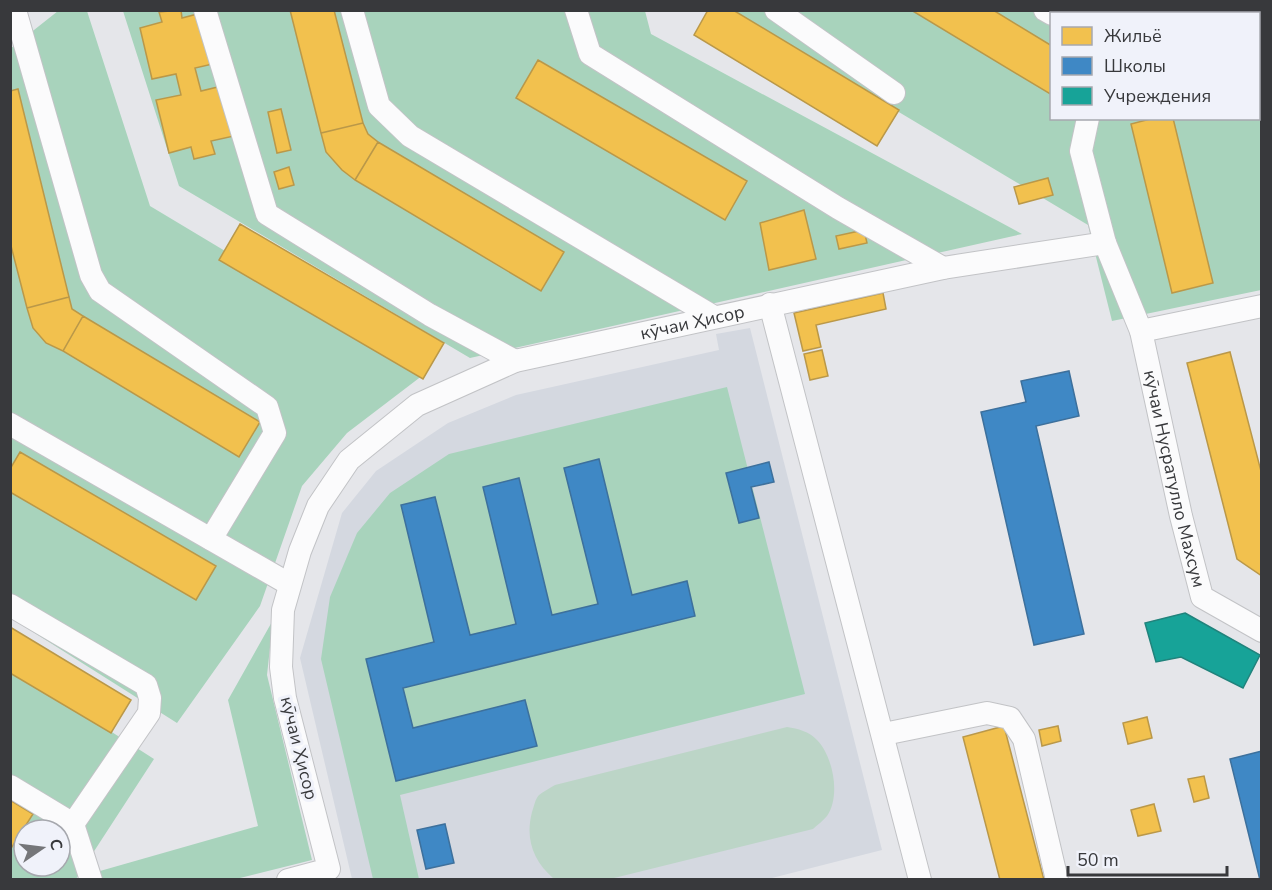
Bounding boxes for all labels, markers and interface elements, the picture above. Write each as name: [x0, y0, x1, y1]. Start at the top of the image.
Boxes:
legend: [1050, 12, 1260, 120]
text: Жильё: [1104, 24, 1162, 48]
text: Школы: [1104, 54, 1166, 78]
text: Учреждения: [1103, 84, 1211, 108]
street label: кӯчаи Ҳисор: [638, 300, 747, 345]
street label: кӯчаи Hусратулло Махсум: [1138, 368, 1211, 590]
street label: кӯчаи Ҳисор: [275, 694, 323, 802]
north arrow: [12, 818, 72, 878]
text: С: [44, 837, 68, 853]
scale bar: [1068, 839, 1227, 877]
text: 50 m: [1077, 848, 1119, 872]

